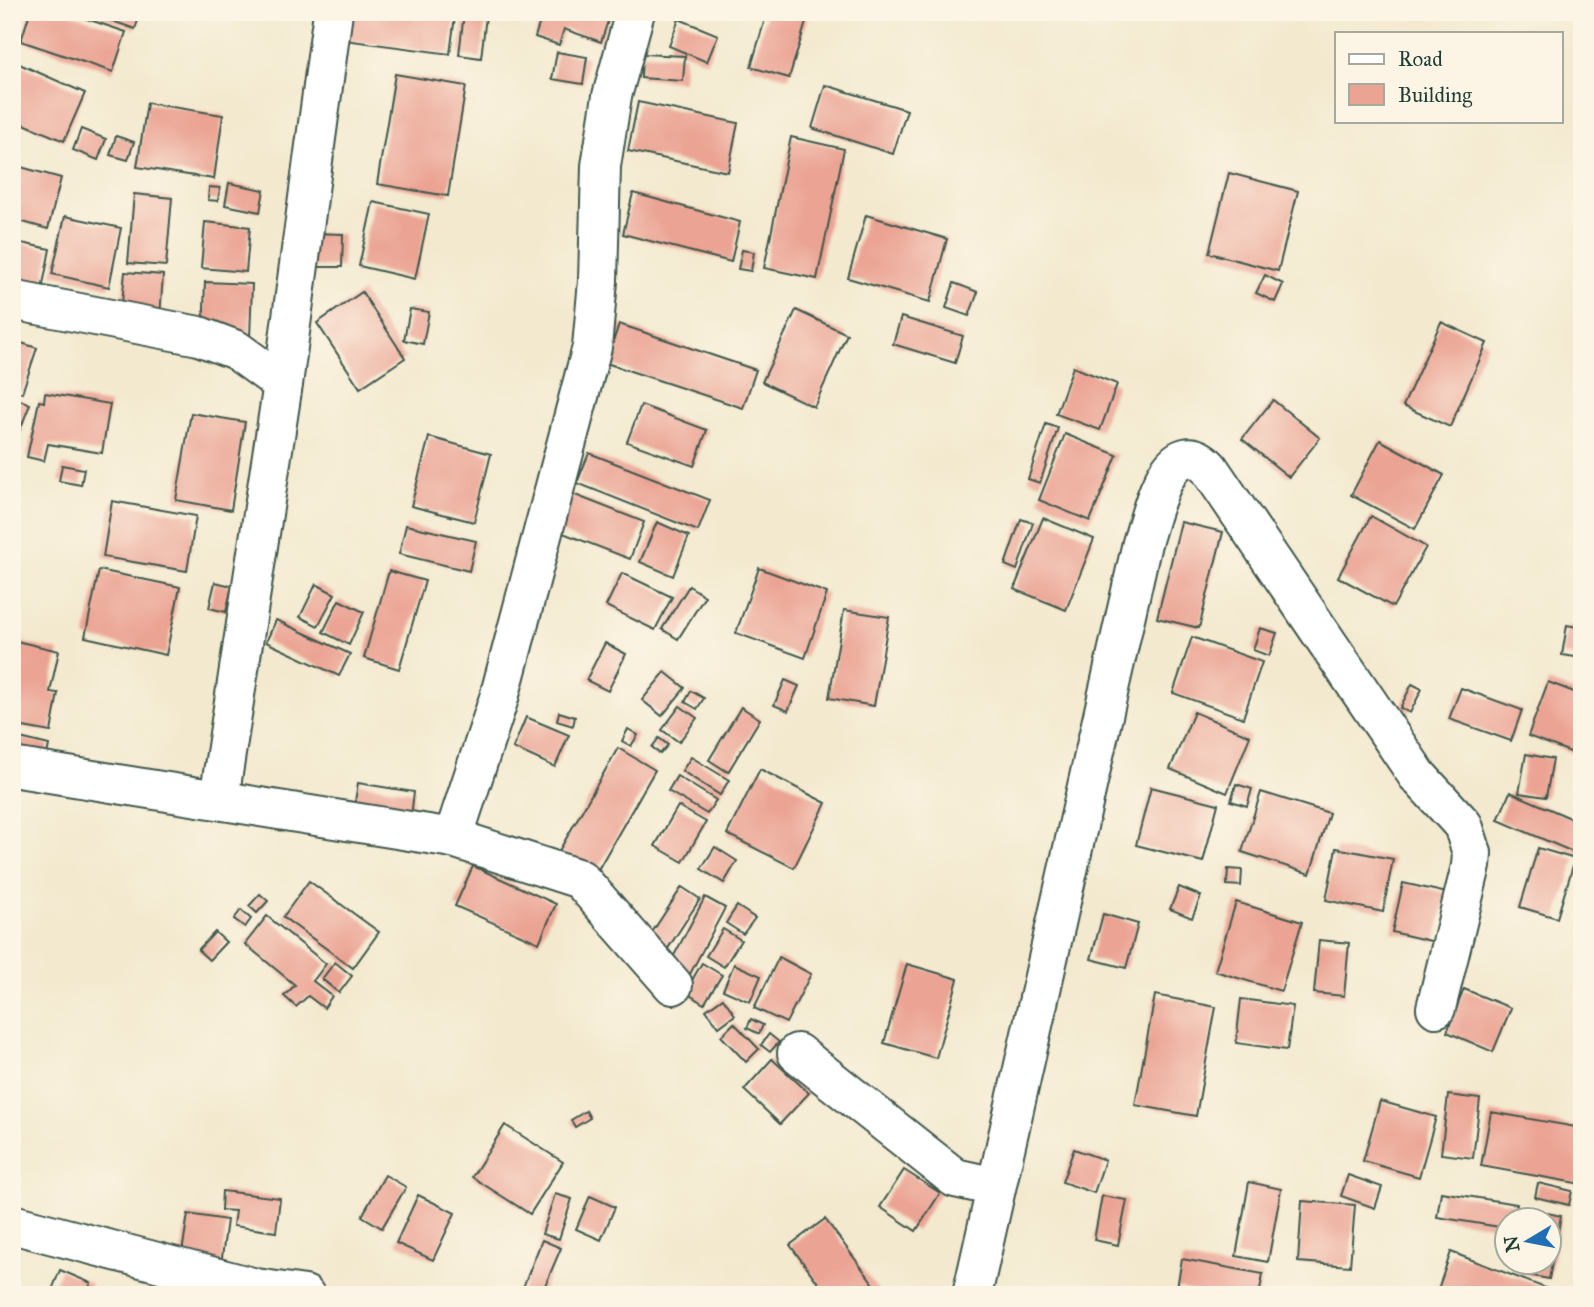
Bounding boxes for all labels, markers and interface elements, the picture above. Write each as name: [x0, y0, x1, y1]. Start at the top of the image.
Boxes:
legend: [1335, 32, 1562, 122]
text: Road: [1398, 46, 1443, 72]
text: Building: [1398, 82, 1472, 108]
north arrow: [1492, 1206, 1562, 1276]
text: N: [1499, 1234, 1524, 1254]

